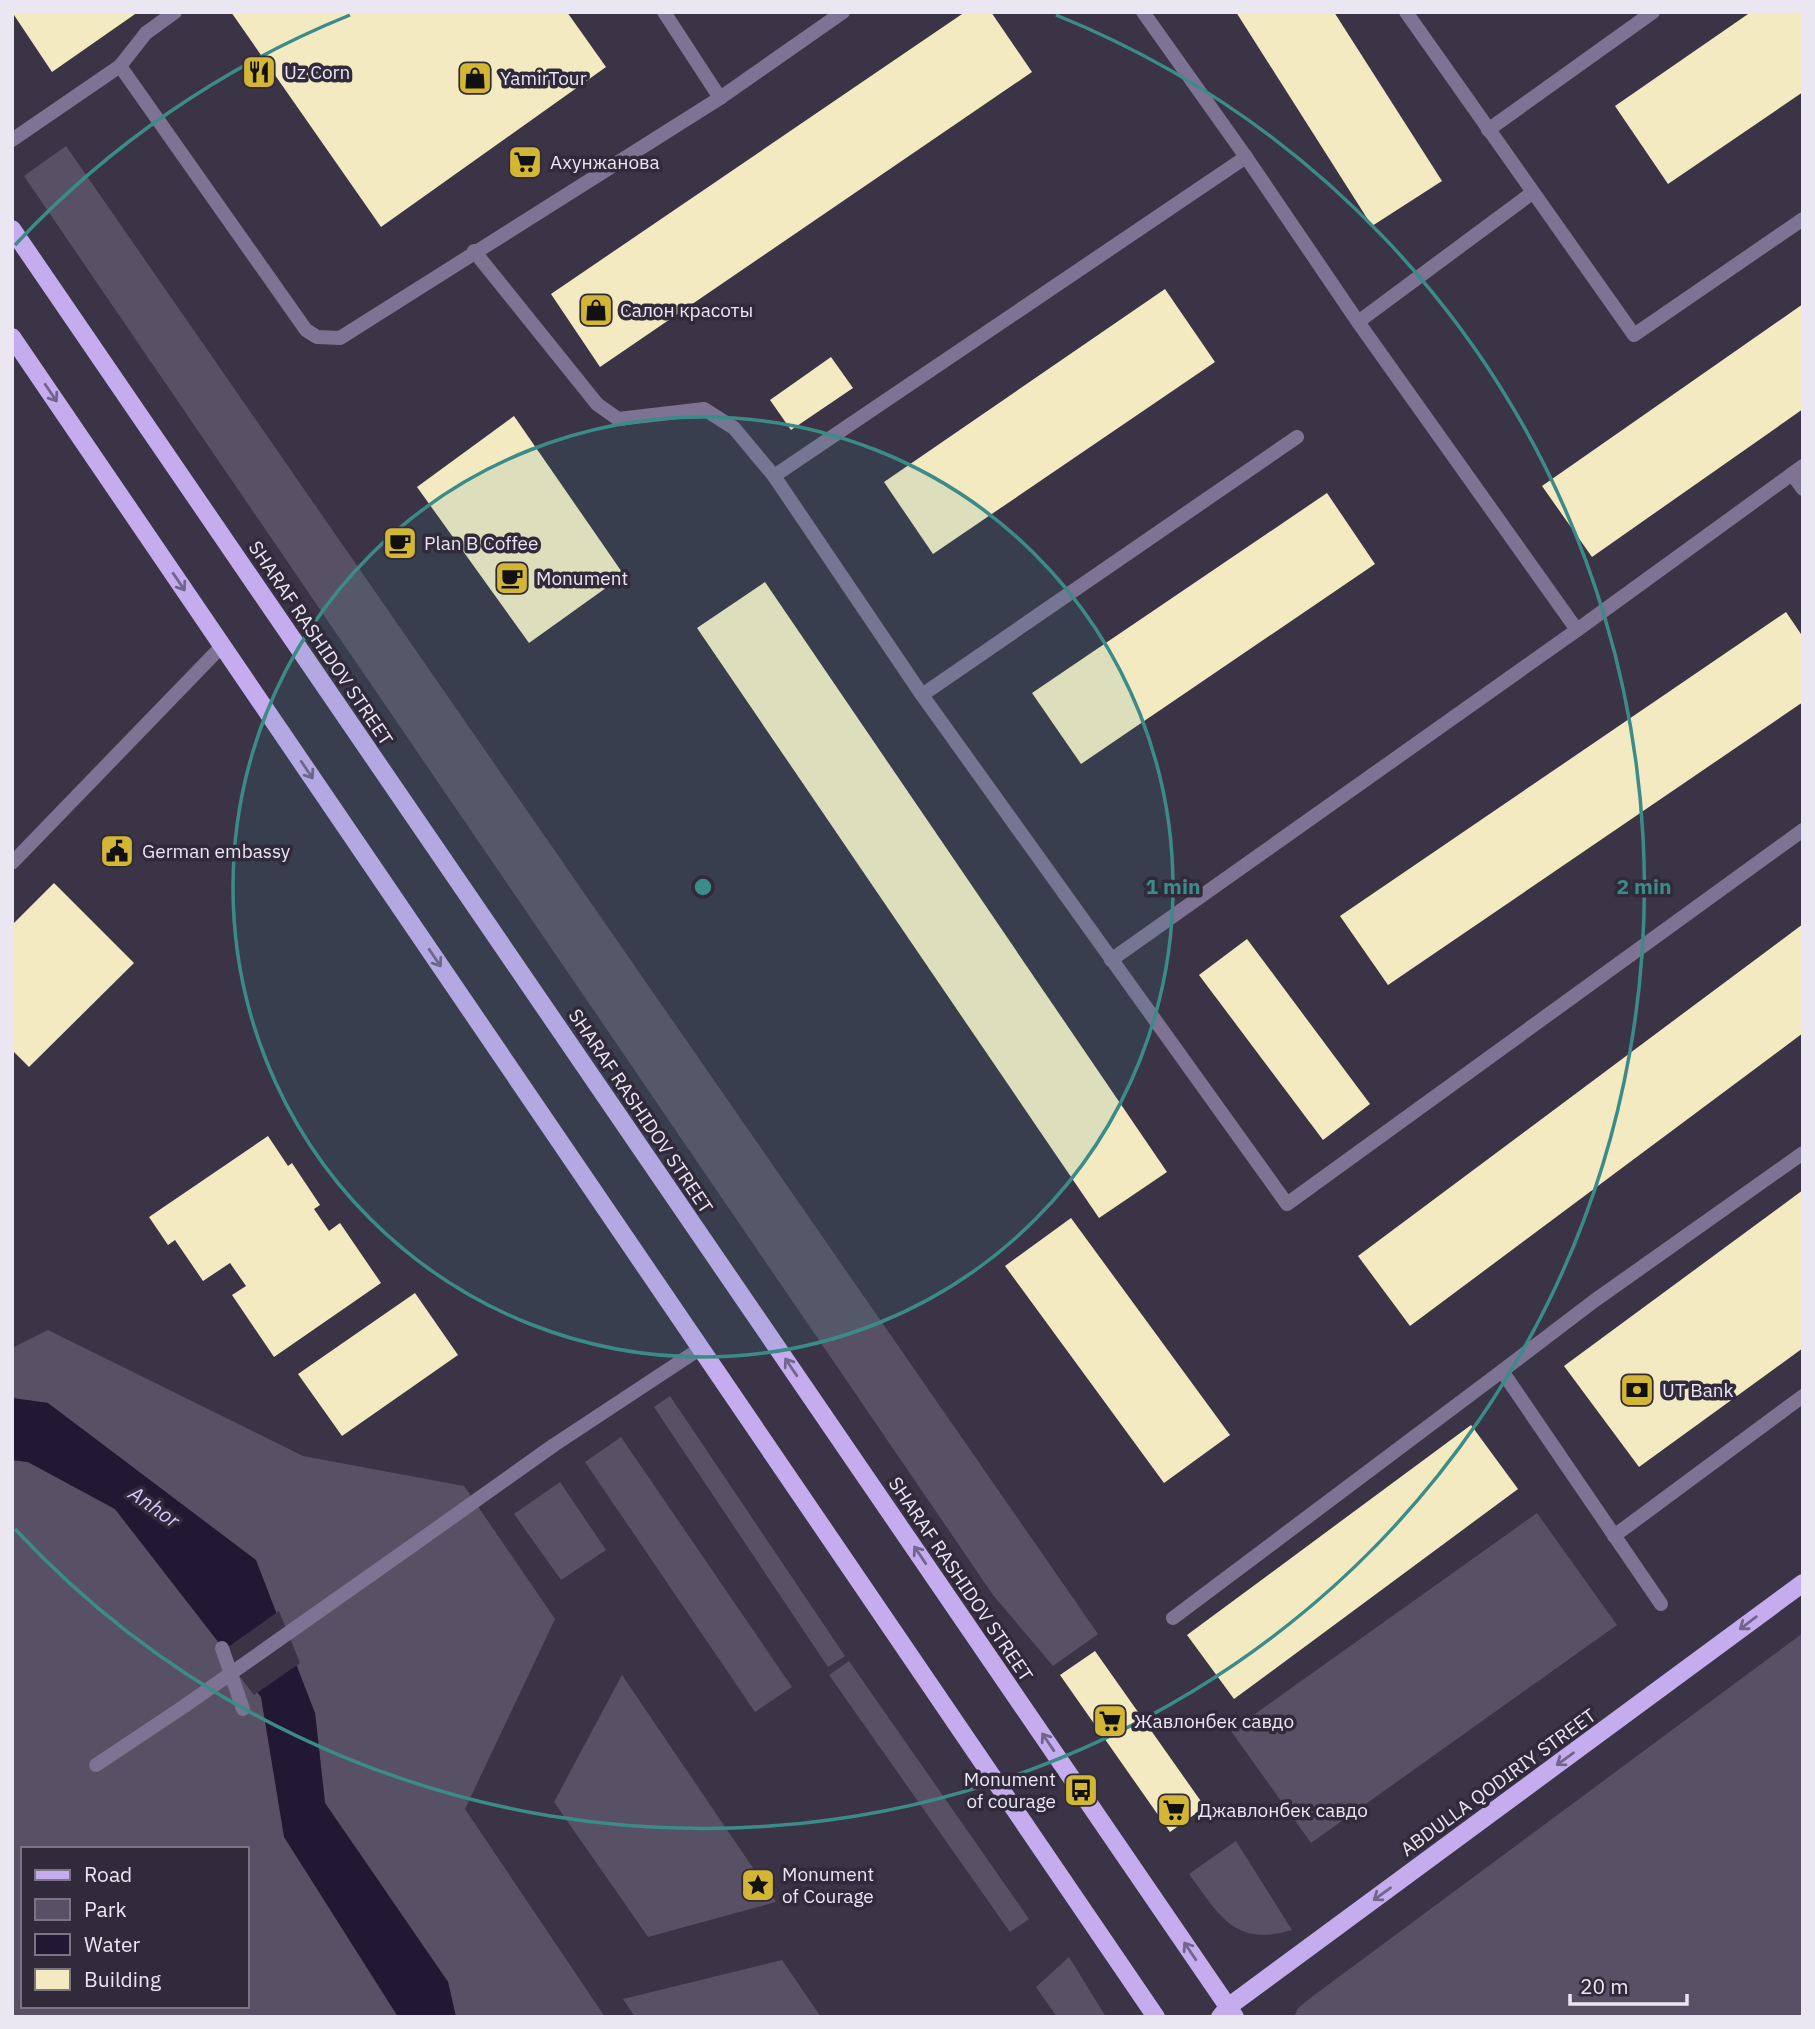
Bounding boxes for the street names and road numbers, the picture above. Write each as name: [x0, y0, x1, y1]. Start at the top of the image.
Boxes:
street label: SHARAF RASHIDOV STREET: [244, 536, 399, 750]
street label: SHARAF RASHIDOV STREET: [564, 1004, 719, 1218]
street label: SHARAF RASHIDOV STREET: [884, 1472, 1039, 1686]
street label: ABDULLA QODIRIY STREET: [1396, 1703, 1601, 1861]

